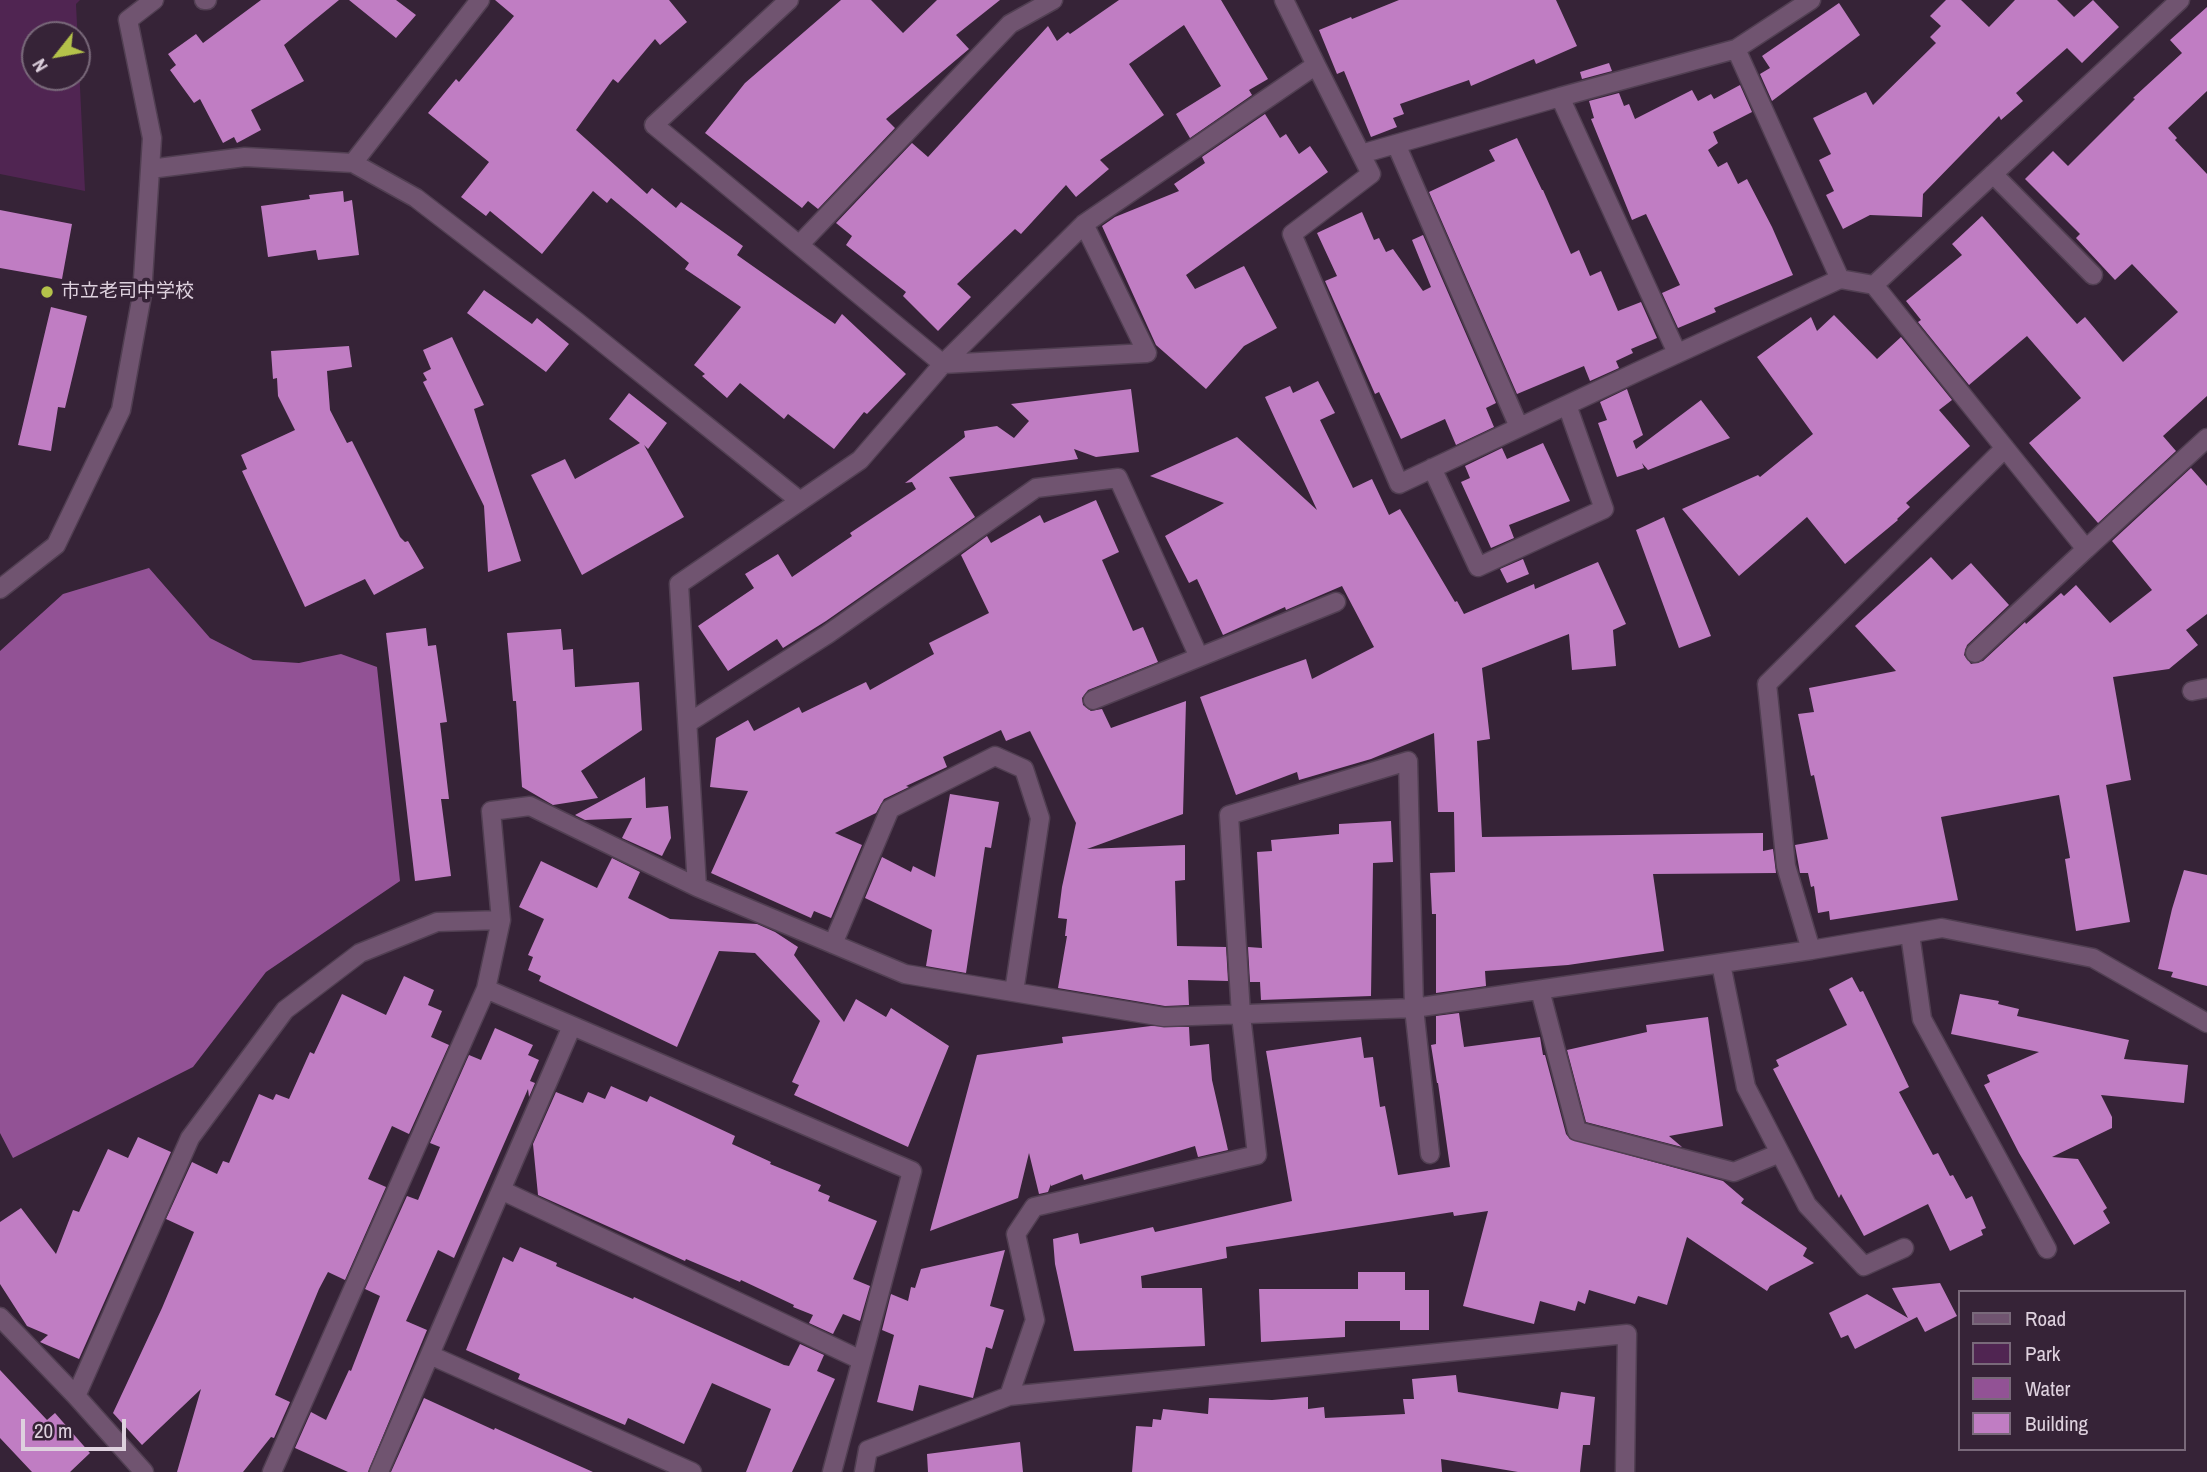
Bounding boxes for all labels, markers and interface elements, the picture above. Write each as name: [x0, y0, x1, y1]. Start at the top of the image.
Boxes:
north arrow: [21, 21, 91, 91]
text: N: [26, 54, 54, 77]
place label: 市立老司中学校: [61, 281, 194, 303]
marker: 市立老司中学校: [39, 284, 55, 300]
legend: [1958, 1290, 2186, 1451]
text: Road: [2025, 1304, 2066, 1333]
text: Park: [2025, 1339, 2060, 1368]
text: Water: [2025, 1374, 2070, 1403]
scale bar: [24, 1406, 130, 1450]
text: Building: [2025, 1409, 2088, 1438]
text: 20 m: [34, 1416, 72, 1445]

